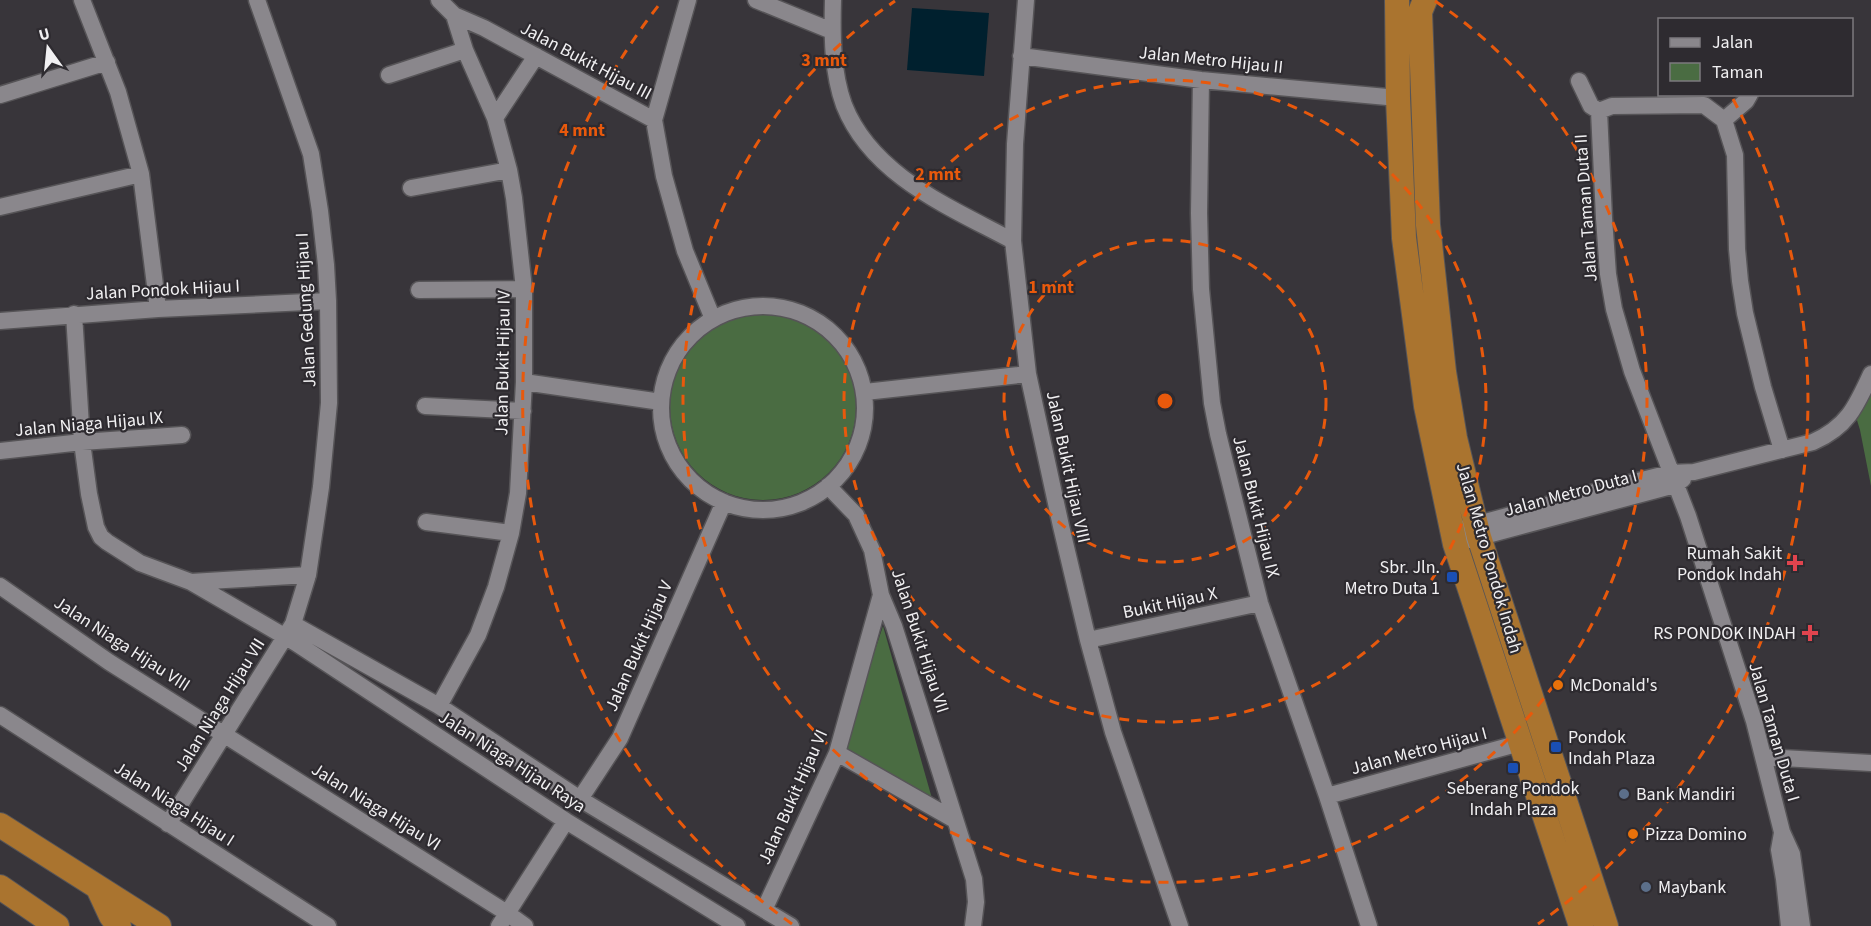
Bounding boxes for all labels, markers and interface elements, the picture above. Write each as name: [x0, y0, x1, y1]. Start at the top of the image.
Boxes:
street label: Jalan Bukit Hijau III: [516, 16, 656, 106]
north arrow: [18, 18, 78, 78]
legend: [1658, 18, 1853, 96]
text: U: [36, 22, 52, 46]
text: Jalan: [1712, 30, 1753, 55]
street label: Jalan Metro Hijau II: [1138, 40, 1284, 80]
text: 3 mnt: [801, 48, 847, 73]
text: Taman: [1712, 60, 1763, 85]
text: 4 mnt: [559, 118, 605, 143]
street label: Jalan Taman Duta II: [1568, 133, 1604, 283]
text: 2 mnt: [915, 162, 961, 187]
street label: Jalan Gedung Hijau I: [289, 232, 323, 388]
street label: Jalan Pondok Hijau I: [85, 273, 241, 307]
text: 1 mnt: [1028, 275, 1074, 300]
street label: Jalan Bukit Hijau IV: [489, 289, 517, 436]
street label: Jalan Bukit Hijau VIII: [1040, 389, 1096, 545]
centre of rings: [1155, 391, 1175, 411]
street label: Jalan Niaga Hijau IX: [14, 405, 164, 443]
street label: Jalan Bukit Hijau IX: [1226, 434, 1286, 580]
street label: Jalan Metro Pondok Indah: [1450, 460, 1528, 656]
street label: Jalan Metro Duta I: [1502, 463, 1640, 523]
place label: Rumah Sakit Pondok Indah: [1677, 541, 1782, 587]
marker: Rumah Sakit Pondok Indah: [1786, 554, 1804, 572]
place label: Sbr. Jln. Metro Duta 1: [1344, 555, 1440, 601]
street label: Jalan Bukit Hijau VII: [885, 566, 955, 716]
marker: Sbr. Jln. Metro Duta 1: [1445, 570, 1459, 584]
street label: Jalan Bukit Hijau V: [599, 576, 679, 715]
street label: Bukit Hijau X: [1121, 581, 1219, 625]
street label: Jalan Niaga Hijau VIII: [49, 591, 195, 697]
place label: RS PONDOK INDAH: [1653, 621, 1796, 646]
marker: RS PONDOK INDAH: [1801, 624, 1819, 642]
street label: Jalan Niaga Hijau VII: [169, 633, 271, 777]
street label: Jalan Taman Duta I: [1742, 660, 1806, 804]
place label: McDonald's: [1570, 673, 1657, 698]
marker: McDonald's: [1551, 678, 1565, 692]
street label: Jalan Niaga Hijau Raya: [434, 705, 590, 819]
street label: Jalan Metro Hijau I: [1348, 721, 1490, 781]
place label: Pondok Indah Plaza: [1568, 725, 1655, 771]
street label: Jalan Bukit Hijau VI: [752, 726, 834, 868]
marker: Pondok Indah Plaza: [1549, 740, 1563, 754]
street label: Jalan Niaga Hijau I: [109, 756, 239, 852]
street label: Jalan Niaga Hijau VI: [306, 757, 446, 857]
marker: Seberang Pondok Indah Plaza: [1506, 761, 1520, 775]
place label: Seberang Pondok Indah Plaza: [1447, 776, 1580, 822]
place label: Bank Mandiri: [1636, 782, 1735, 807]
marker: Bank Mandiri: [1617, 787, 1631, 801]
place label: Pizza Domino: [1645, 822, 1747, 847]
marker: Pizza Domino: [1626, 827, 1640, 841]
place label: Maybank: [1658, 875, 1726, 900]
marker: Maybank: [1639, 880, 1653, 894]

